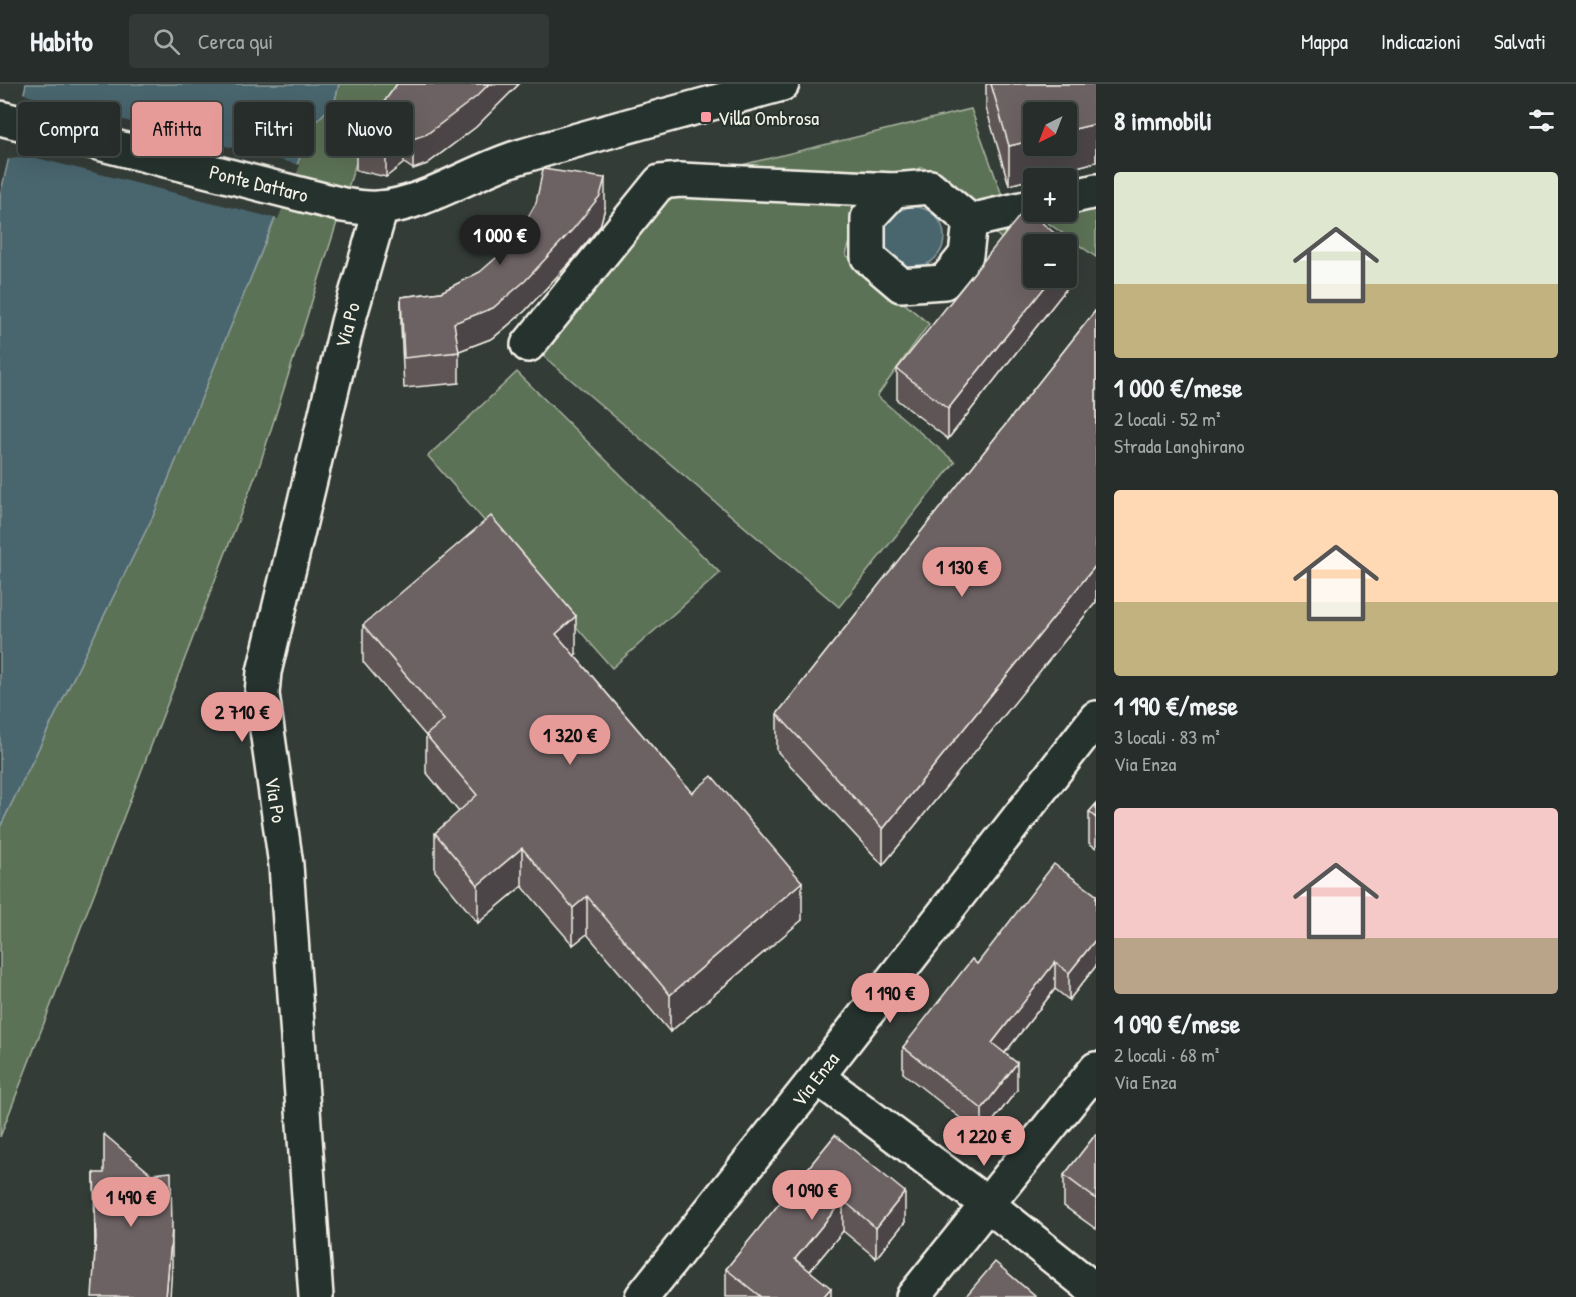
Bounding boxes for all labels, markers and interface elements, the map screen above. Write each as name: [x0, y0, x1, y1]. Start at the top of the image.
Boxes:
search box: [129, 14, 549, 68]
text: Habito: [30, 22, 93, 60]
icon: search: [150, 25, 183, 58]
text: Cerca qui: [198, 26, 273, 56]
text: Mappa: [1301, 27, 1348, 56]
text: Indicazioni: [1381, 27, 1461, 56]
text: Salvati: [1494, 27, 1546, 56]
chip: Compra: [18, 102, 120, 156]
chip: Affitta: [132, 102, 222, 156]
chip: Filtri: [234, 102, 314, 156]
chip: Nuovo: [326, 102, 413, 156]
north arrow: [1023, 102, 1077, 156]
map controls: [1023, 102, 1077, 288]
text: 8 immobili: [1114, 103, 1212, 138]
place label: Villa Ombrosa: [718, 104, 819, 131]
icon: filters: [1525, 104, 1558, 137]
marker: Villa Ombrosa: [699, 110, 713, 124]
street label: Ponte Dattaro: [207, 158, 311, 208]
button: +: [1023, 168, 1077, 222]
icon: home: [1282, 211, 1390, 319]
pin: 1 000 €: [445, 215, 555, 266]
text: 1 000 €: [474, 221, 526, 248]
button: −: [1023, 234, 1077, 288]
street label: Via Po: [328, 299, 366, 351]
text: 1 000 €/mese: [1114, 370, 1242, 405]
text: 2 locali · 52 m²: [1114, 405, 1221, 432]
text: Strada Langhirano: [1114, 432, 1245, 459]
icon: home: [1282, 529, 1390, 637]
pin: 1 130 €: [907, 547, 1017, 598]
text: 1 130 €: [936, 553, 988, 580]
text: 1 190 €/mese: [1114, 688, 1238, 723]
pin: 2 710 €: [187, 692, 297, 743]
text: 2 710 €: [215, 698, 269, 725]
pin: 1 320 €: [515, 715, 625, 766]
text: 1 320 €: [543, 721, 597, 748]
text: 3 locali · 83 m²: [1114, 723, 1220, 750]
text: Via Enza: [1114, 750, 1176, 777]
street label: Via Po: [259, 775, 293, 825]
icon: home: [1282, 847, 1390, 955]
pin: 1 190 €: [835, 973, 945, 1024]
text: 1 190 €: [865, 979, 915, 1006]
text: 1 090 €/mese: [1114, 1006, 1240, 1041]
text: 2 locali · 68 m²: [1114, 1041, 1219, 1068]
street label: Via Enza: [785, 1046, 845, 1112]
text: Via Enza: [1114, 1068, 1176, 1095]
pin: 1 220 €: [929, 1116, 1039, 1167]
text: 1 220 €: [957, 1122, 1011, 1149]
pin: 1 090 €: [757, 1170, 867, 1221]
text: 1 090 €: [786, 1176, 838, 1203]
pin: 1 490 €: [76, 1177, 186, 1228]
text: 1 490 €: [106, 1183, 156, 1210]

